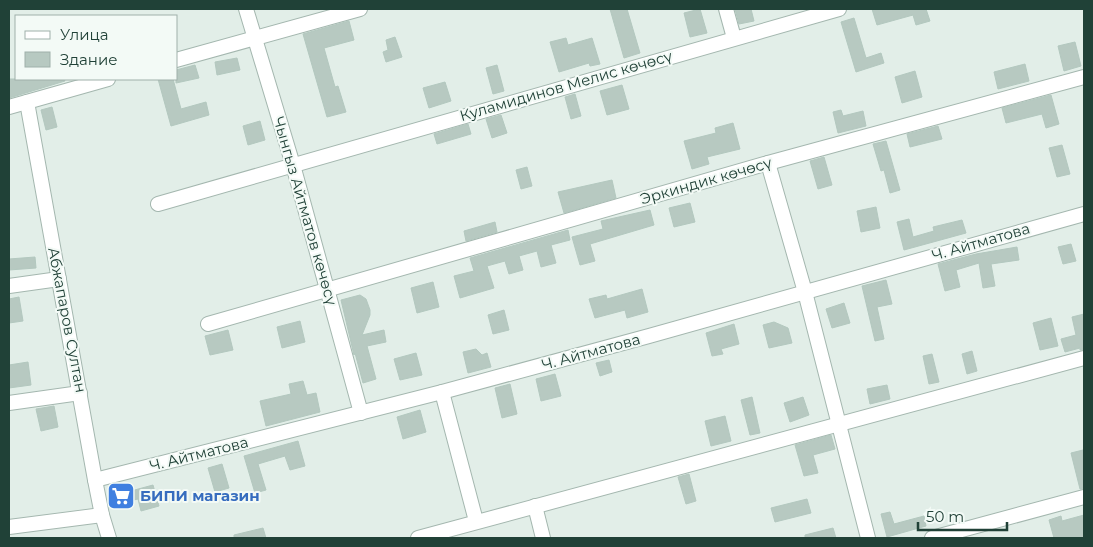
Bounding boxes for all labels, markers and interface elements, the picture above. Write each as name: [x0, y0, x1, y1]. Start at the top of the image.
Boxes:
legend: [15, 15, 178, 80]
text: Улица: [60, 25, 108, 44]
street label: Куламидинов Мелис көчөсү: [457, 46, 675, 125]
text: Здание: [60, 50, 118, 69]
street label: Чынгыз Айтматов көчөсү: [269, 114, 342, 308]
street label: Эркиндик көчөсү: [638, 152, 774, 208]
street label: Ч. Айтматова: [930, 218, 1032, 265]
street label: Абжапаров Султан: [44, 246, 91, 394]
street label: Ч. Айтматова: [540, 329, 642, 374]
street label: Ч. Айтматова: [148, 432, 250, 475]
supermarket icon: БИПИ магазин: [106, 481, 136, 511]
place label: БИПИ магазин: [140, 486, 260, 505]
scale bar: [918, 500, 1007, 532]
text: 50 m: [926, 507, 964, 526]

